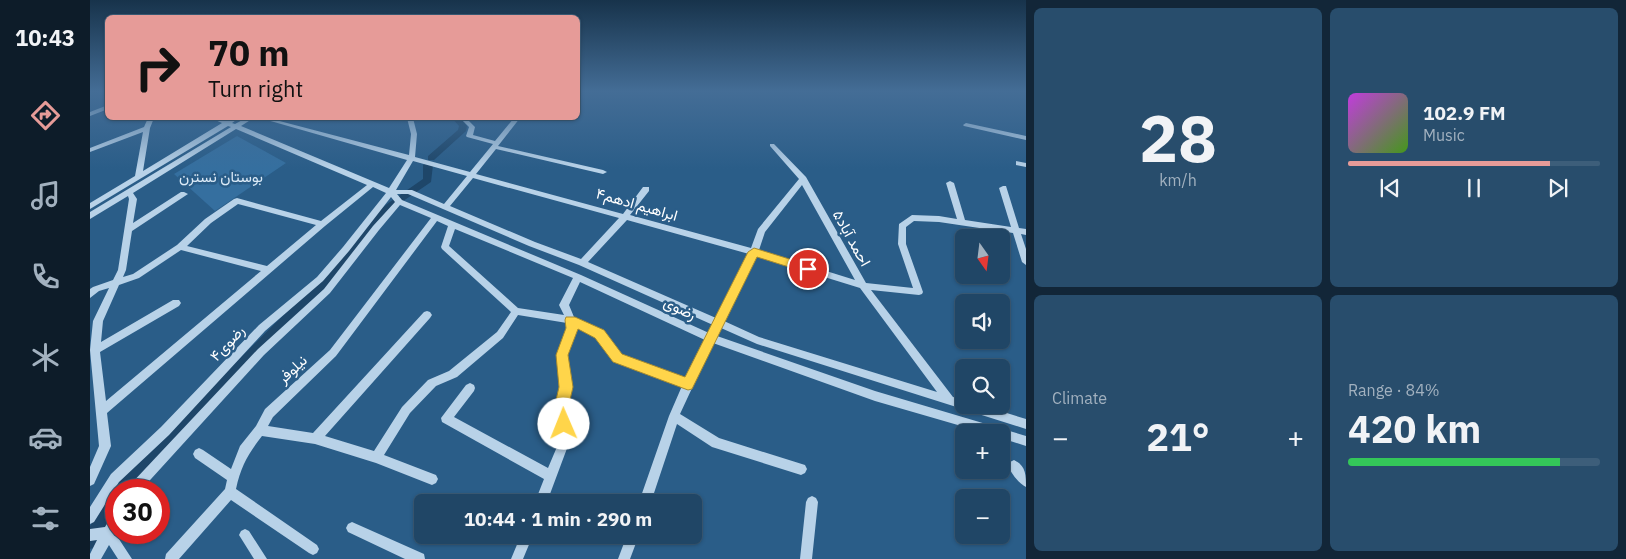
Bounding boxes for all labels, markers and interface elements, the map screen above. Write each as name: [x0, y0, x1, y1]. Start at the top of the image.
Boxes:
text: 10:43: [15, 23, 75, 52]
text: 70 m: [208, 30, 290, 76]
icon: right: [125, 35, 190, 100]
text: Turn right: [208, 74, 303, 103]
text: 28: [1139, 95, 1217, 180]
icon: directions: [28, 98, 63, 133]
text: 102.9 FM: [1423, 101, 1506, 125]
text: Music: [1423, 125, 1465, 145]
park label: بوستان نسترن: [179, 167, 263, 186]
text: km/h: [1159, 170, 1197, 190]
icon: previous: [1376, 174, 1404, 202]
icon: pause: [1460, 174, 1488, 202]
icon: next: [1544, 174, 1572, 202]
icon: music: [28, 178, 63, 213]
street label: ابراهیم ادهم۴: [594, 183, 680, 226]
street label: احمد آباد۵: [829, 206, 875, 270]
north arrow: [955, 229, 1010, 284]
map controls: [955, 229, 1010, 544]
pin: [787, 248, 829, 290]
icon: arrive: [794, 255, 822, 283]
icon: phone: [28, 259, 63, 294]
street label: رضوی: [660, 292, 699, 325]
button: sound: [955, 294, 1010, 349]
street label: رضوی۴: [206, 321, 249, 366]
icon: climate: [28, 340, 63, 375]
street label: نیلوفر: [272, 351, 311, 388]
button: search: [955, 359, 1010, 414]
text: Range · 84%: [1348, 380, 1440, 400]
text: Climate: [1052, 388, 1107, 408]
position arrow: [537, 397, 589, 449]
text: 420 km: [1348, 404, 1481, 453]
text: 21°: [1146, 412, 1210, 461]
text: −: [1052, 419, 1069, 456]
text: +: [1287, 419, 1304, 456]
icon: car: [28, 420, 63, 455]
button: +: [955, 424, 1010, 479]
speed limit sign: 30: [105, 479, 170, 544]
button: −: [955, 489, 1010, 544]
icon: filters: [28, 501, 63, 536]
text: 10:44 · 1 min · 290 m: [464, 507, 652, 531]

